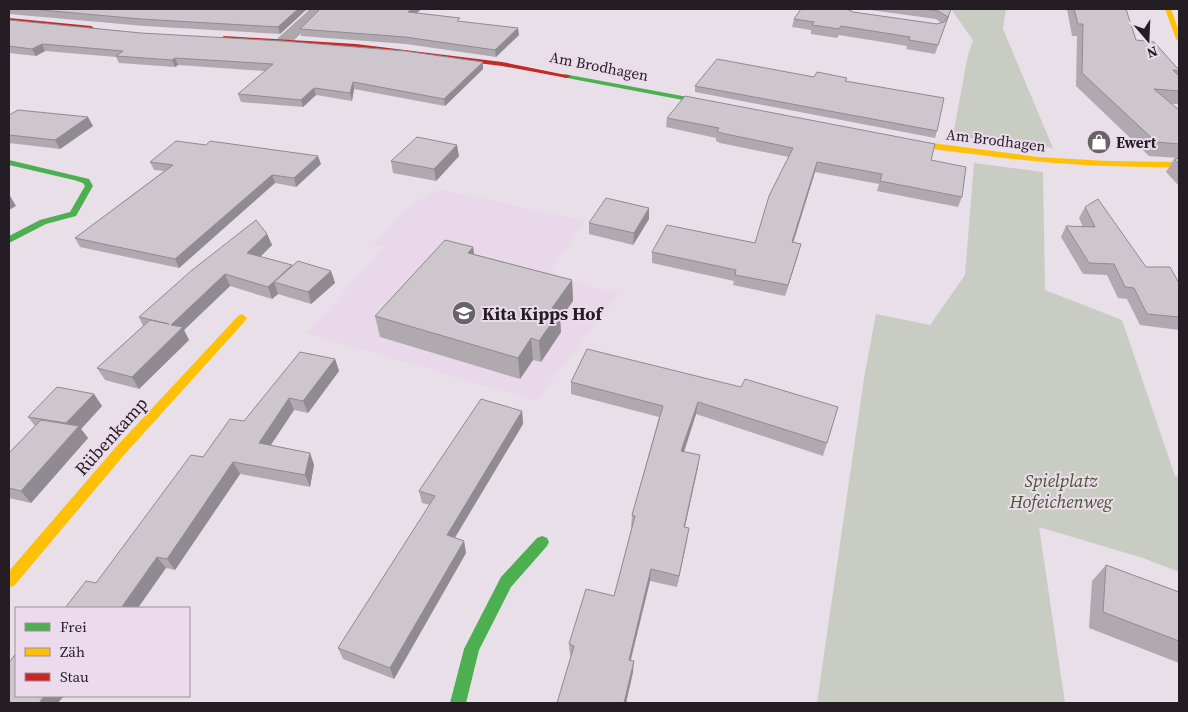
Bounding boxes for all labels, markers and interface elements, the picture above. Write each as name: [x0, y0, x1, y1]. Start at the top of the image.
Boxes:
north arrow: [1123, 15, 1173, 65]
text: N: [1144, 41, 1160, 63]
street label: Am Brodhagen: [548, 46, 650, 86]
street label: Am Brodhagen: [945, 123, 1047, 157]
shop icon: Ewert: [1086, 129, 1112, 155]
place label: Ewert: [1116, 132, 1157, 153]
school or university icon: Kita Kipps Hof: [451, 300, 477, 326]
place label: Kita Kipps Hof: [482, 301, 605, 326]
street label: Rübenkamp: [69, 391, 153, 481]
park label: Spielplatz Hofeichenweg: [1008, 468, 1114, 514]
legend: [15, 607, 190, 697]
text: Frei: [60, 616, 87, 637]
text: Zäh: [60, 641, 85, 662]
text: Stau: [60, 666, 89, 687]

